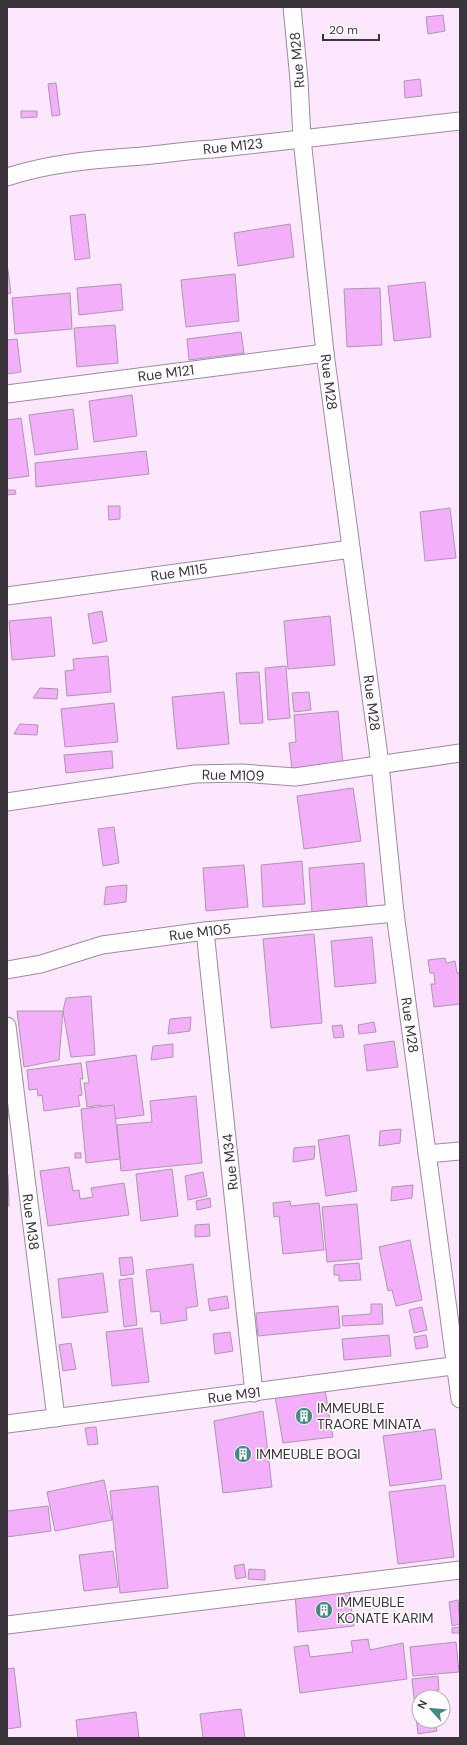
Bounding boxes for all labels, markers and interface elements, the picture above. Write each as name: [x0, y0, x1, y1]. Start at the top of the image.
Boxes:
scale bar: [323, 16, 379, 42]
text: 20 m: [329, 22, 358, 38]
street label: Rue M28: [286, 31, 308, 89]
street label: Rue M123: [202, 134, 264, 158]
street label: Rue M28: [317, 353, 341, 411]
street label: Rue M121: [137, 361, 195, 385]
street label: Rue M115: [149, 559, 209, 585]
street label: Rue M28: [360, 674, 384, 732]
street label: Rue M109: [202, 765, 265, 785]
street label: Rue M105: [168, 919, 232, 945]
street label: Rue M28: [397, 996, 423, 1054]
street label: Rue M34: [218, 1132, 242, 1191]
street label: Rue M38: [19, 1193, 43, 1251]
street label: Rue M91: [207, 1383, 261, 1407]
place label: IMMEUBLE TRAORE MINATA: [317, 1399, 422, 1433]
building icon: IMMEUBLE TRAORE MINATA: [294, 1406, 314, 1426]
building icon: IMMEUBLE BOGI: [233, 1444, 253, 1464]
place label: IMMEUBLE BOGI: [256, 1445, 361, 1463]
place label: IMMEUBLE KONATE KARIM: [337, 1593, 434, 1627]
building icon: IMMEUBLE KONATE KARIM: [314, 1600, 334, 1620]
north arrow: [411, 1689, 451, 1729]
text: N: [414, 1698, 430, 1711]

